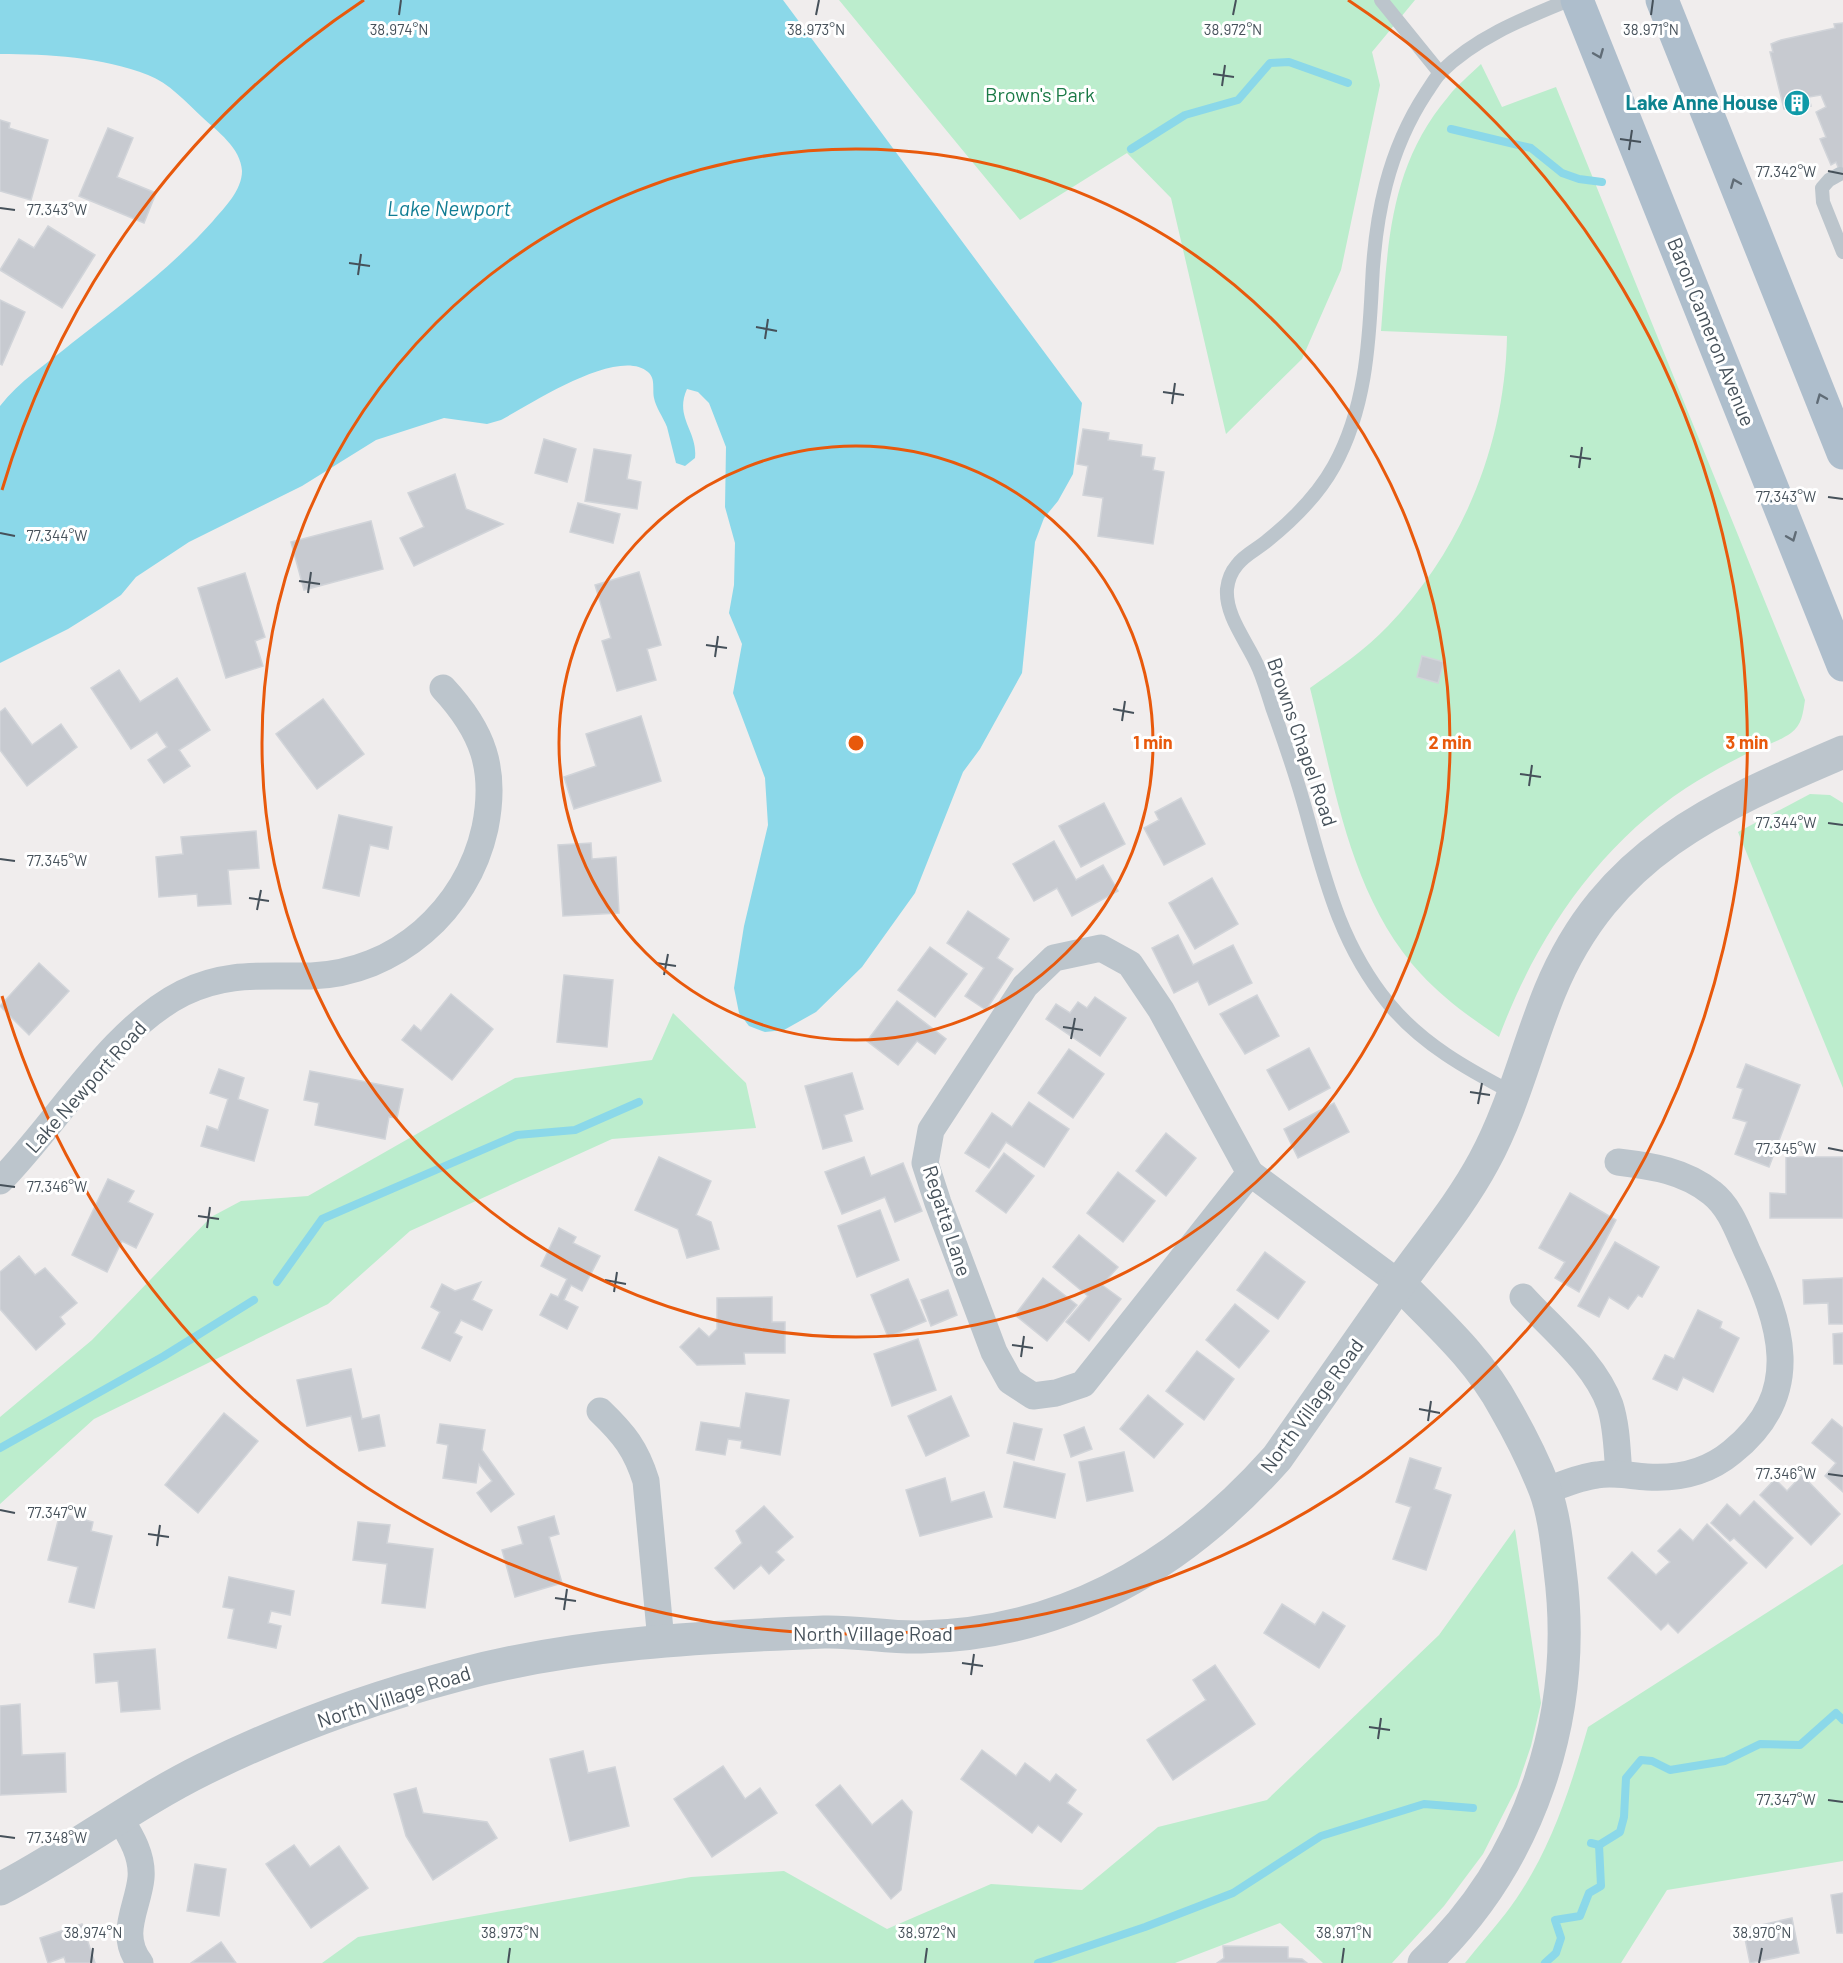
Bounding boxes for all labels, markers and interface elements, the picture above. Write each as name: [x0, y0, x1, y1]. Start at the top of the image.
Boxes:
text: 38.974°N: [370, 20, 428, 38]
text: 38.973°N: [787, 20, 845, 38]
text: 38.972°N: [1204, 20, 1262, 38]
text: 38.971°N: [1623, 20, 1679, 38]
one-way arrow: [1592, 48, 1604, 59]
park label: Brown's Park: [985, 82, 1095, 106]
building icon: Lake Anne House: [1782, 88, 1812, 118]
place label: Lake Anne House: [1626, 90, 1778, 114]
text: 77.342°W: [1756, 162, 1816, 180]
one-way arrow: [1730, 179, 1742, 190]
water label: Lake Newport: [387, 195, 511, 220]
text: 77.343°W: [27, 200, 87, 218]
street label: Baron Cameron Avenue: [1663, 234, 1761, 429]
one-way arrow: [1816, 394, 1828, 405]
text: 77.343°W: [1756, 487, 1816, 505]
text: 77.344°W: [27, 526, 87, 544]
one-way arrow: [1785, 531, 1797, 542]
street label: Browns Chapel Road: [1263, 654, 1343, 829]
text: 1 min: [1133, 731, 1173, 753]
text: 2 min: [1428, 731, 1472, 753]
text: 3 min: [1726, 731, 1768, 753]
centre of rings: [846, 733, 866, 753]
text: 77.344°W: [1756, 813, 1816, 831]
text: 77.345°W: [27, 851, 87, 869]
street label: Lake Newport Road: [20, 1015, 151, 1157]
text: 77.345°W: [1756, 1139, 1816, 1157]
street label: Regatta Lane: [919, 1162, 977, 1279]
text: 77.346°W: [27, 1177, 87, 1195]
street label: North Village Road: [1254, 1334, 1368, 1477]
text: 77.346°W: [1756, 1464, 1816, 1482]
text: 77.347°W: [27, 1503, 87, 1521]
street label: North Village Road: [793, 1621, 953, 1645]
street label: North Village Road: [314, 1660, 473, 1732]
text: 77.347°W: [1756, 1790, 1816, 1808]
text: 77.348°W: [27, 1828, 87, 1846]
text: 38.974°N: [64, 1923, 122, 1941]
text: 38.973°N: [481, 1923, 539, 1941]
text: 38.972°N: [898, 1923, 956, 1941]
text: 38.971°N: [1316, 1923, 1372, 1941]
text: 38.970°N: [1733, 1923, 1791, 1941]

